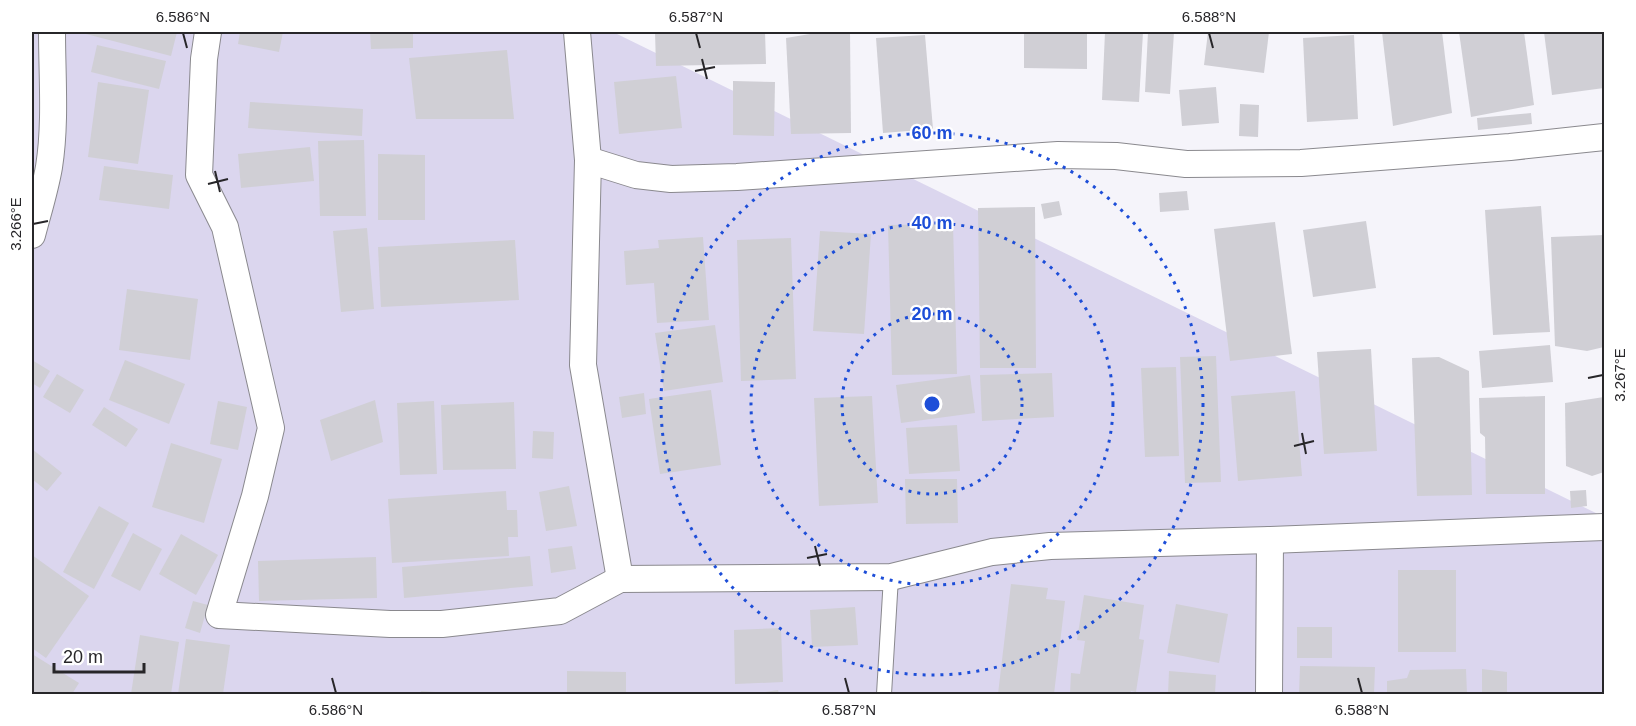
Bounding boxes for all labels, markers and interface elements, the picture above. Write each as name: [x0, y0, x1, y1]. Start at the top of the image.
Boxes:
text: 6.586°N: [156, 8, 210, 25]
text: 6.587°N: [669, 8, 723, 25]
text: 6.588°N: [1182, 8, 1236, 25]
text: 60 m: [911, 123, 953, 143]
text: 3.266°E: [7, 197, 24, 251]
text: 40 m: [911, 213, 953, 233]
text: 20 m: [911, 304, 953, 324]
text: 3.267°E: [1611, 348, 1628, 402]
centre of rings: [922, 394, 942, 414]
scale bar: [54, 636, 144, 674]
text: 20 m: [63, 647, 103, 667]
text: 6.586°N: [309, 701, 363, 718]
text: 6.587°N: [822, 701, 876, 718]
text: 6.588°N: [1335, 701, 1389, 718]

